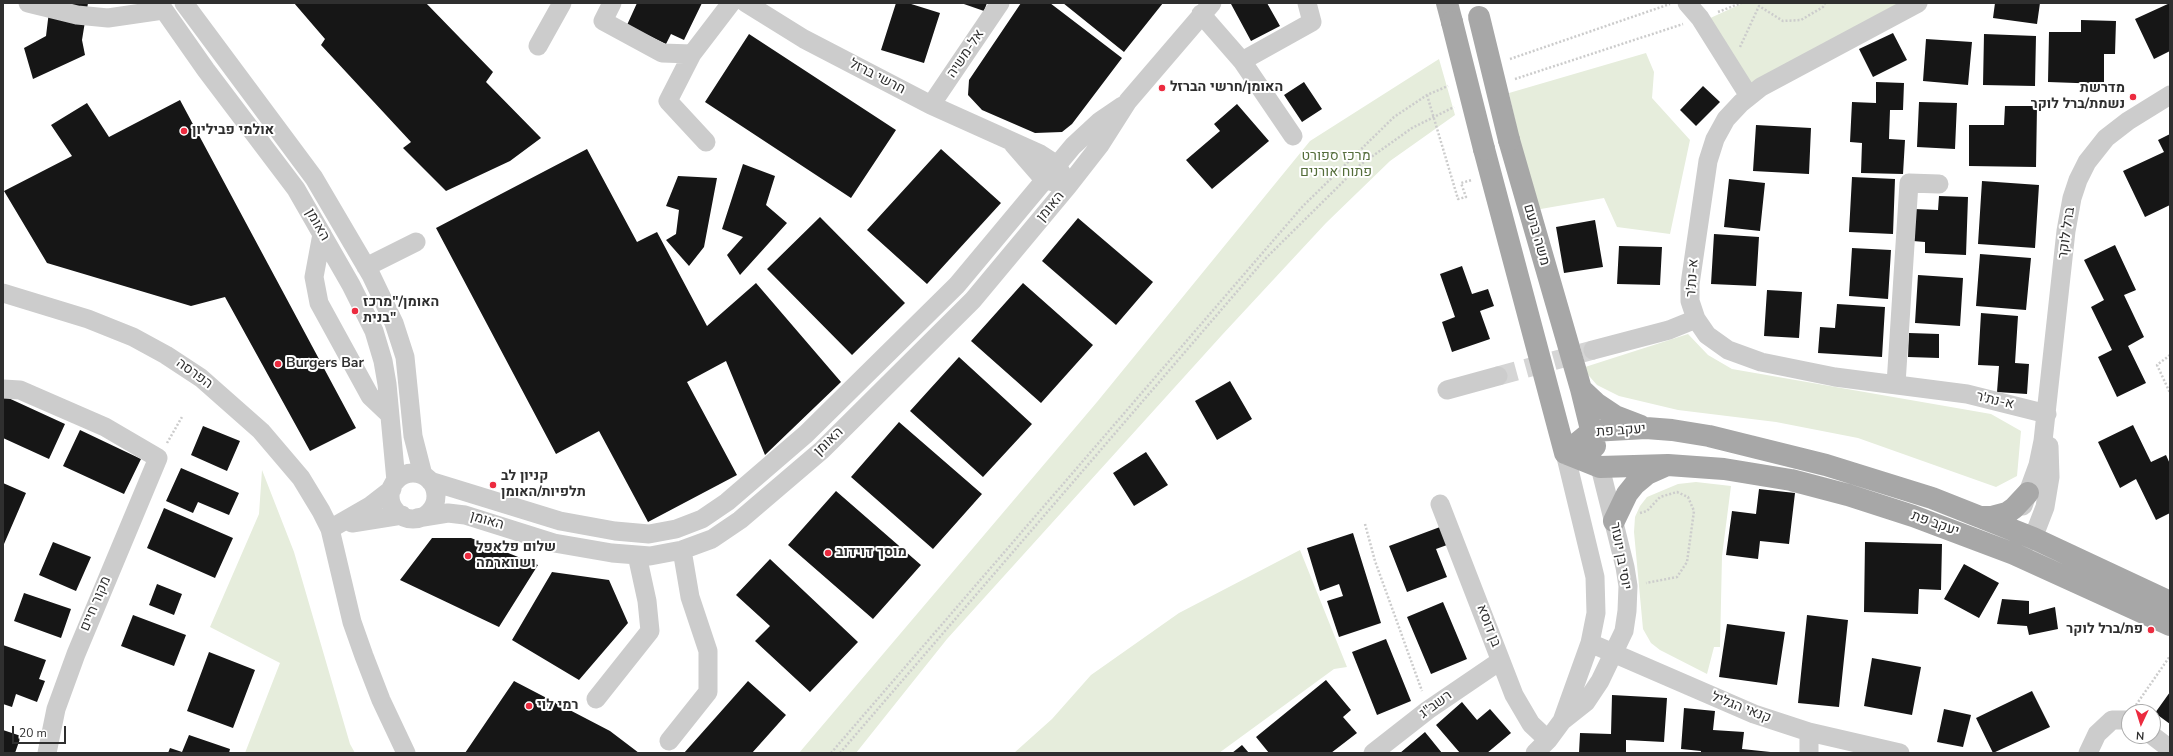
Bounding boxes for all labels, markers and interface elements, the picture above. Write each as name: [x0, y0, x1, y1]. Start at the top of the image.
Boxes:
street label: אל-משיה: [944, 27, 988, 81]
street label: חרשי ברזל: [846, 56, 908, 98]
place label: האומן/חרשי הברזל: [1170, 80, 1283, 96]
place label: מדרשת נשמת/ברל לוקר: [2031, 81, 2125, 114]
marker: האומן/חרשי הברזל: [1157, 83, 1167, 93]
marker: מדרשת נשמת/ברל לוקר: [2128, 92, 2138, 102]
place label: אולמי פביליון: [192, 123, 274, 139]
marker: אולמי פביליון: [179, 126, 189, 136]
park label: מרכז ספורט פתוח אורנים: [1300, 149, 1372, 182]
street label: האומן: [1034, 188, 1068, 226]
street label: משה ברעם: [1519, 202, 1553, 268]
street label: האומן: [301, 206, 333, 244]
street label: ברל לוקר: [2055, 206, 2079, 260]
street label: א-נת'ר: [1683, 258, 1703, 298]
place label: האומן/"מרכז בנית": [363, 295, 439, 328]
marker: האומן/"מרכז בנית": [350, 306, 360, 316]
street label: הפרסה: [172, 355, 216, 393]
place label: Burgers Bar: [286, 356, 364, 372]
marker: Burgers Bar: [273, 359, 283, 369]
street label: א-נת'ר: [1974, 388, 2016, 414]
street label: יעקב פת: [1596, 421, 1646, 441]
street label: האומן: [811, 424, 847, 460]
place label: קניון לב תלפיות/האומן: [501, 469, 586, 502]
marker: קניון לב תלפיות/האומן: [488, 480, 498, 490]
street label: האומן: [468, 508, 506, 534]
street label: יעקב פת: [1909, 508, 1961, 540]
street label: יוסי בן יועזר: [1606, 521, 1634, 591]
place label: שלום פלאפל ושווארמה: [476, 540, 556, 572]
place label: מוסך דוידוב: [836, 545, 907, 561]
marker: מוסך דוידוב: [823, 548, 833, 558]
marker: שלום פלאפל ושווארמה: [463, 551, 473, 561]
street label: מקור חיים: [77, 574, 115, 634]
street label: בן דוסא: [1472, 602, 1504, 650]
place label: פת/ברל לוקר: [2066, 622, 2143, 638]
marker: פת/ברל לוקר: [2146, 625, 2156, 635]
street label: רשב"ג: [1416, 688, 1456, 722]
street label: קנאי הגליל: [1709, 689, 1773, 727]
place label: רמי לוי: [537, 698, 579, 714]
marker: רמי לוי: [524, 701, 534, 711]
north arrow: [2121, 704, 2161, 744]
scale bar: [14, 718, 68, 744]
text: 20 m: [19, 725, 47, 741]
text: N: [2136, 728, 2145, 743]

